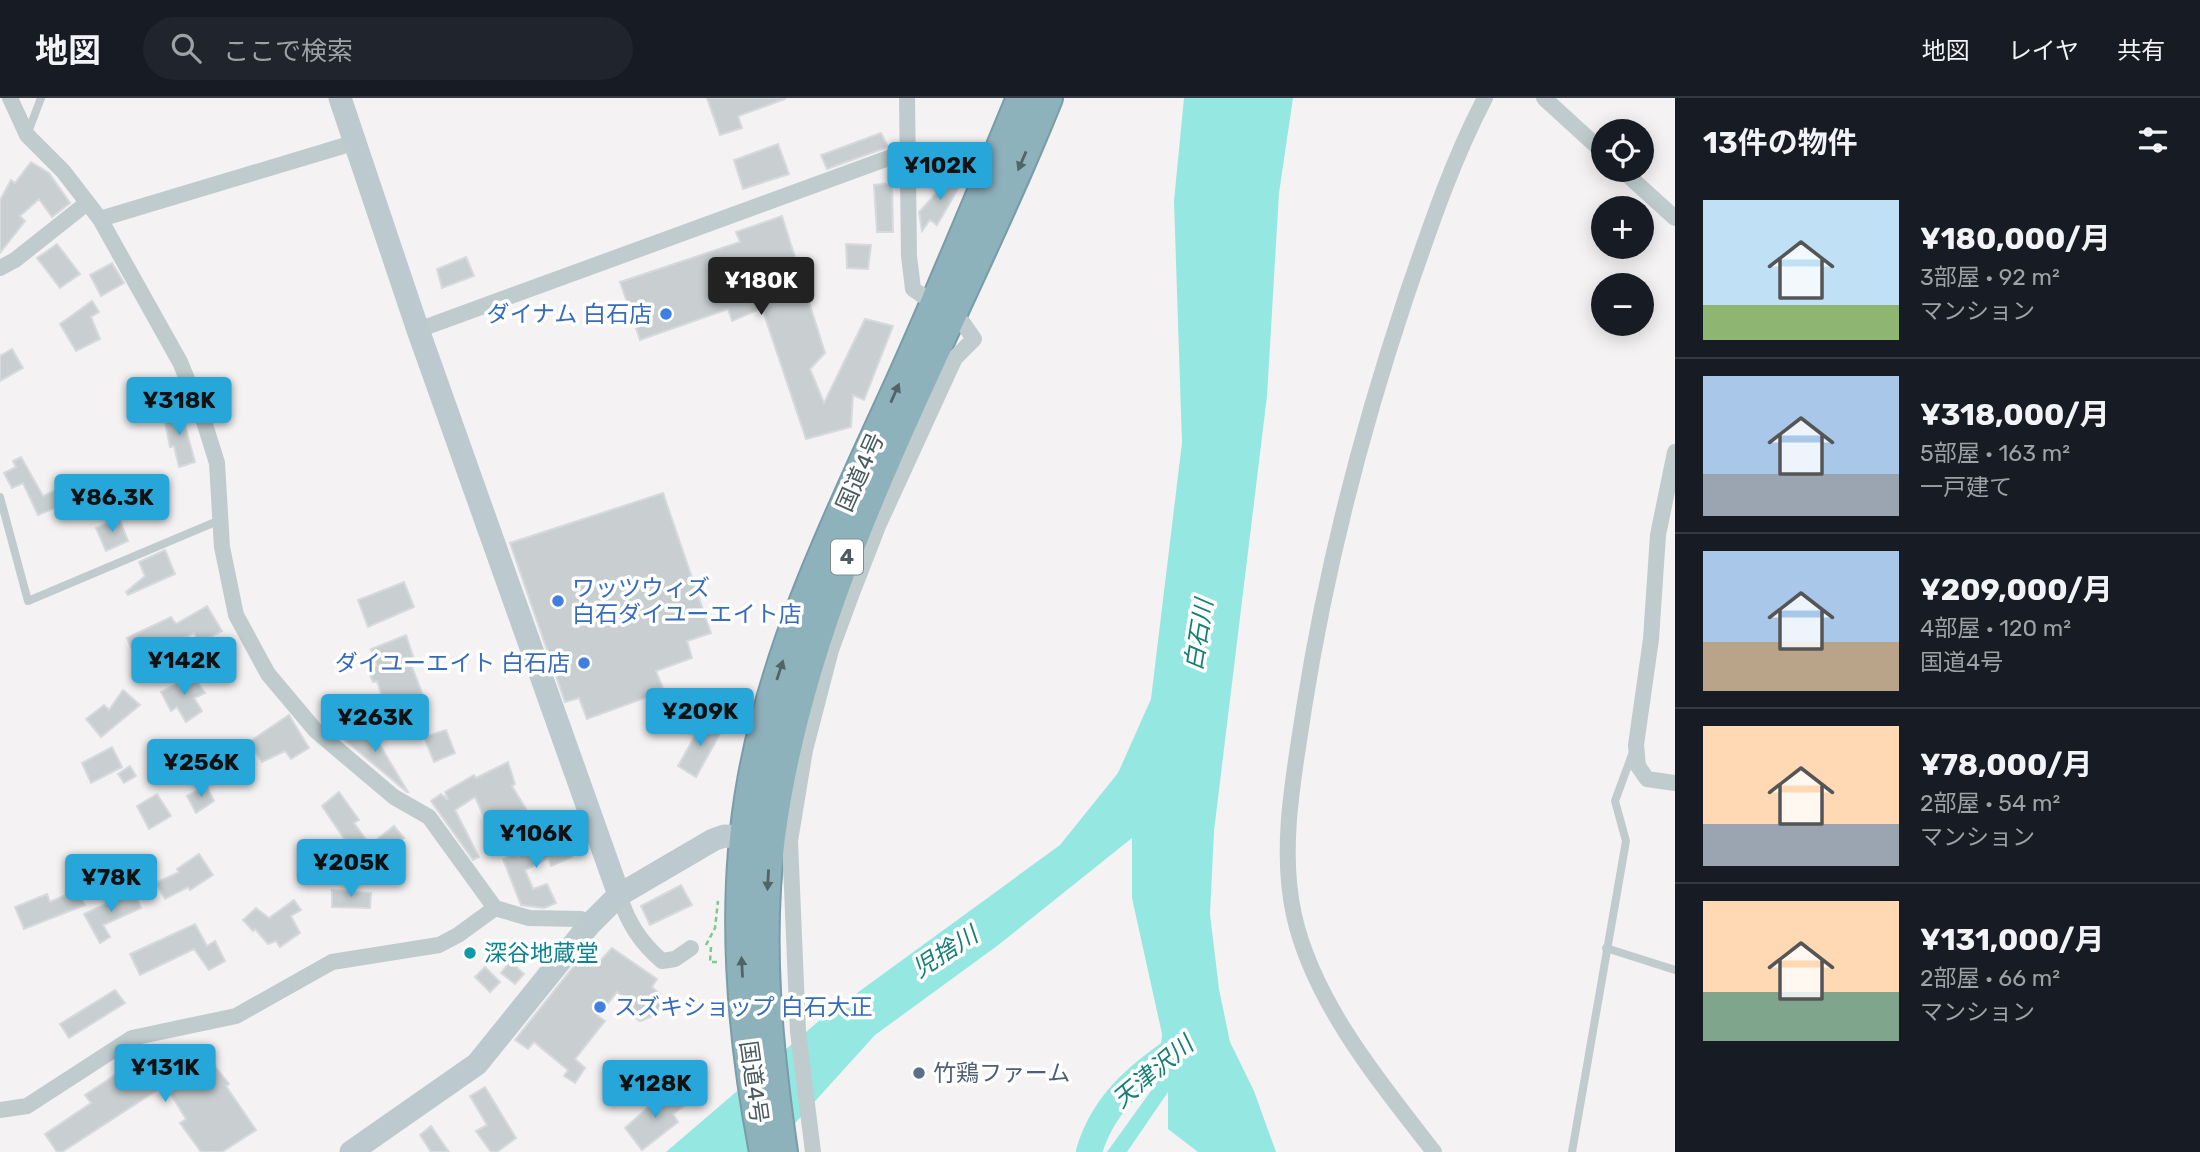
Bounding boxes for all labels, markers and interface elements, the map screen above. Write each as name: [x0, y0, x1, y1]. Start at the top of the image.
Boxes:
search box: [143, 17, 633, 80]
icon: search: [167, 29, 205, 67]
text: 地図: [35, 31, 101, 70]
text: ここで検索: [223, 36, 353, 67]
text: 地図: [1922, 37, 1970, 65]
text: レイヤ: [2008, 37, 2079, 65]
text: 共有: [2117, 37, 2165, 65]
map controls: [1591, 119, 1654, 336]
button: locate: [1591, 119, 1654, 182]
icon: filters: [2134, 121, 2172, 159]
text: 13件の物件: [1703, 125, 1858, 161]
pin: ¥102K: [891, 142, 989, 202]
text: ¥102K: [903, 151, 977, 179]
one-way arrow: [1016, 151, 1027, 172]
button: +: [1591, 196, 1654, 259]
text: ¥180,000/月: [1920, 221, 2111, 257]
icon: home: [1759, 228, 1843, 312]
pin: ¥180K: [712, 258, 810, 317]
text: 3部屋 · 92 m²: [1920, 263, 2060, 291]
text: ¥180K: [724, 266, 798, 294]
button: −: [1591, 273, 1654, 336]
text: マンション: [1920, 297, 2035, 325]
place label: ダイナム 白石店: [487, 300, 652, 328]
marker: ダイナム 白石店: [658, 306, 674, 322]
pin: ¥318K: [130, 378, 228, 437]
one-way arrow: [890, 382, 901, 403]
text: ¥318K: [143, 386, 215, 414]
text: ¥318,000/月: [1920, 397, 2110, 433]
icon: home: [1759, 404, 1843, 488]
street label: 国道4号: [830, 428, 890, 516]
text: 5部屋 · 163 m²: [1920, 439, 2070, 467]
text: 一戸建て: [1920, 473, 2012, 501]
pin: ¥86.3K: [55, 474, 169, 534]
text: ¥86.3K: [70, 483, 154, 511]
road number: 4: [831, 540, 863, 574]
text: ¥209,000/月: [1920, 572, 2113, 608]
place label: ワッツウィズ 白石ダイユーエイト店: [572, 574, 802, 628]
icon: home: [1759, 579, 1843, 663]
marker: ワッツウィズ 白石ダイユーエイト店: [550, 593, 566, 609]
water label: 白石川: [1180, 594, 1219, 673]
text: 4部屋 · 120 m²: [1920, 614, 2071, 642]
pin: ¥142K: [135, 638, 233, 697]
text: ¥142K: [147, 646, 221, 674]
text: 国道4号: [1920, 648, 2003, 676]
place label: ダイユーエイト 白石店: [335, 649, 570, 677]
marker: ダイユーエイト 白石店: [576, 655, 592, 671]
one-way arrow: [775, 660, 786, 681]
pin: ¥209K: [651, 688, 749, 748]
pin: ¥263K: [326, 694, 424, 754]
text: ¥209K: [662, 697, 738, 725]
text: ¥263K: [337, 703, 413, 731]
pin: ¥256K: [152, 740, 250, 799]
text: ¥78,000/月: [1920, 747, 2093, 783]
text: ¥256K: [163, 748, 239, 776]
icon: home: [1759, 754, 1843, 838]
text: 2部屋 · 54 m²: [1920, 789, 2060, 817]
pin: ¥106K: [487, 810, 585, 870]
text: ¥106K: [499, 819, 573, 847]
text: マンション: [1920, 823, 2035, 851]
pin: ¥205K: [302, 840, 400, 899]
text: ¥205K: [313, 848, 389, 876]
pin: ¥78K: [70, 854, 152, 914]
text: ¥78K: [81, 863, 141, 891]
one-way arrow: [762, 869, 773, 891]
water label: 児捨川: [907, 919, 985, 983]
text: ¥131,000/月: [1920, 922, 2104, 958]
icon: home: [1759, 929, 1843, 1013]
place label: 深谷地蔵堂: [484, 939, 599, 967]
marker: 深谷地蔵堂: [462, 945, 478, 961]
one-way arrow: [736, 956, 747, 978]
text: 2部屋 · 66 m²: [1920, 964, 2060, 992]
place label: スズキショップ 白石大正: [614, 993, 873, 1021]
text: マンション: [1920, 998, 2035, 1026]
marker: スズキショップ 白石大正: [592, 999, 608, 1015]
water label: 天津沢川: [1107, 1028, 1201, 1114]
street label: 国道4号: [734, 1039, 774, 1125]
pin: ¥131K: [116, 1044, 214, 1104]
text: ¥131K: [131, 1053, 199, 1081]
place label: 竹鶏ファーム: [933, 1059, 1070, 1087]
pin: ¥128K: [606, 1060, 704, 1120]
marker: 竹鶏ファーム: [911, 1065, 927, 1081]
text: ¥128K: [618, 1069, 692, 1097]

